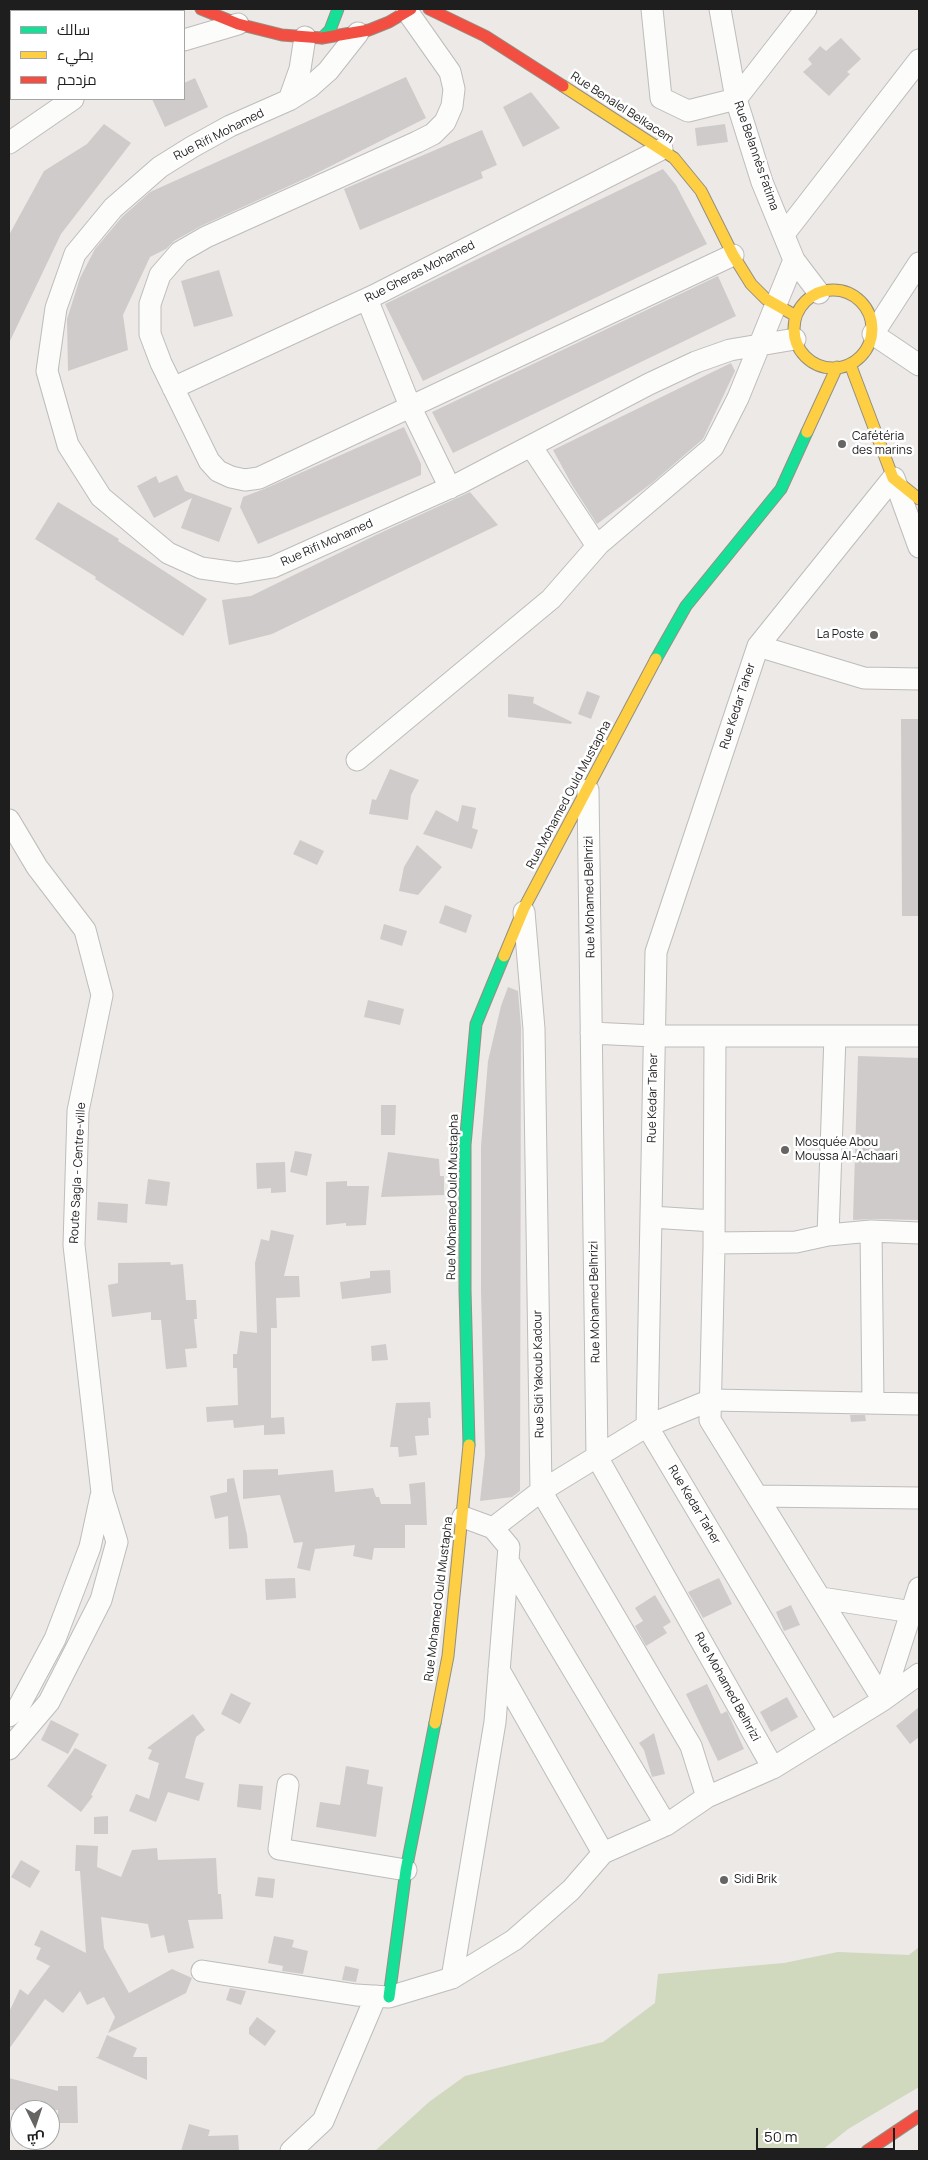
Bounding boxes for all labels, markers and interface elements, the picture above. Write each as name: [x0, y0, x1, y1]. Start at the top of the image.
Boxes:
legend: [10, 10, 185, 100]
text: سالك: [57, 19, 90, 40]
text: بطيء: [57, 44, 94, 65]
text: مزدحم: [57, 69, 97, 90]
street label: Rue Benalel Belkacem: [568, 69, 676, 147]
street label: Rue Belannès Fatima: [730, 99, 782, 213]
street label: Rue Rifi Mohamed: [171, 106, 267, 164]
street label: Rue Gheras Mohamed: [363, 238, 477, 306]
place label: Cafétéria des marins: [852, 430, 912, 458]
marker: Cafétéria des marins: [836, 438, 848, 450]
street label: Rue Rifi Mohamed: [279, 516, 375, 570]
place label: La Poste: [817, 628, 864, 642]
marker: La Poste: [868, 629, 880, 641]
street label: Rue Kedar Taher: [717, 661, 759, 751]
street label: Rue Mohamed Ould Mustapha: [524, 718, 614, 872]
street label: Rue Mohamed Belhrizi: [582, 836, 598, 958]
street label: Rue Kedar Taher: [645, 1053, 661, 1143]
street label: Route Sagla - Centre-ville: [67, 1102, 89, 1244]
street label: Rue Mohamed Ould Mustapha: [444, 1114, 462, 1280]
place label: Mosquée Abou Moussa Al-Achaari: [795, 1136, 898, 1164]
marker: Mosquée Abou Moussa Al-Achaari: [779, 1144, 791, 1156]
street label: Rue Mohamed Belhrizi: [587, 1241, 603, 1363]
street label: Rue Sidi Yakoub Kadour: [531, 1310, 547, 1438]
street label: Rue Kedar Taher: [665, 1463, 723, 1547]
street label: Rue Mohamed Ould Mustapha: [422, 1516, 456, 1682]
street label: Rue Mohamed Belhrizi: [691, 1630, 763, 1744]
place label: Sidi Brik: [734, 1873, 777, 1887]
marker: Sidi Brik: [718, 1874, 730, 1886]
north arrow: [10, 2100, 60, 2150]
scale bar: [758, 2118, 897, 2150]
text: 50 m: [764, 2126, 798, 2147]
text: ش: [26, 2129, 46, 2150]

